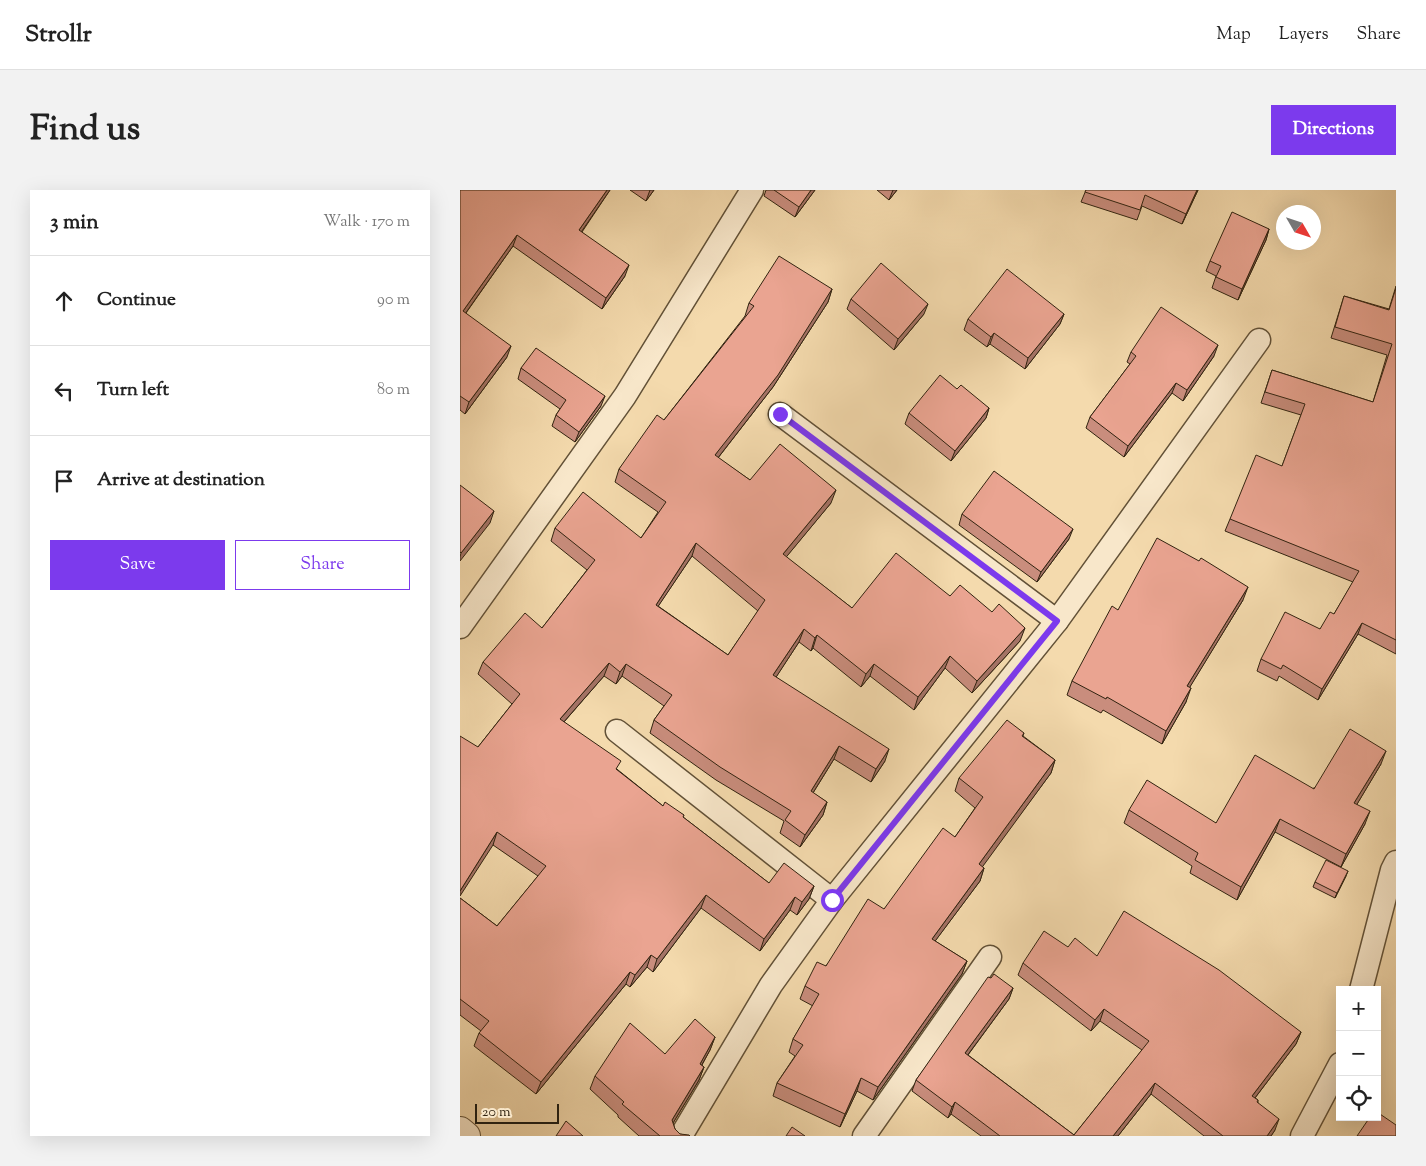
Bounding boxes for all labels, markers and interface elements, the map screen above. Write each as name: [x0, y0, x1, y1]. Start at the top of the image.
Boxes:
text: Strollr: [25, 18, 92, 52]
text: Map: [1216, 22, 1251, 48]
text: Layers: [1279, 22, 1329, 48]
text: Share: [1357, 22, 1401, 48]
text: Find us: [30, 105, 140, 156]
button: Directions: [1271, 105, 1396, 155]
north arrow: [1276, 205, 1321, 250]
text: 3 min: [50, 208, 99, 238]
text: Walk · 170 m: [323, 211, 410, 234]
icon: ahead: [50, 287, 78, 315]
text: Continue: [97, 287, 176, 314]
text: 90 m: [377, 289, 410, 312]
icon: left: [50, 377, 78, 405]
text: Turn left: [97, 377, 169, 404]
text: 80 m: [377, 379, 410, 402]
route end: [769, 403, 792, 426]
icon: arrive: [50, 467, 78, 495]
text: Arrive at destination: [97, 467, 265, 494]
button: Save: [50, 540, 225, 590]
button: Share: [235, 540, 410, 590]
route start: [821, 889, 844, 912]
map controls: [1336, 986, 1381, 1121]
button: +: [1336, 986, 1381, 1031]
button: −: [1336, 1031, 1381, 1076]
button: locate: [1336, 1076, 1381, 1121]
scale bar: [475, 1101, 559, 1124]
text: 20 m: [482, 1103, 511, 1123]

